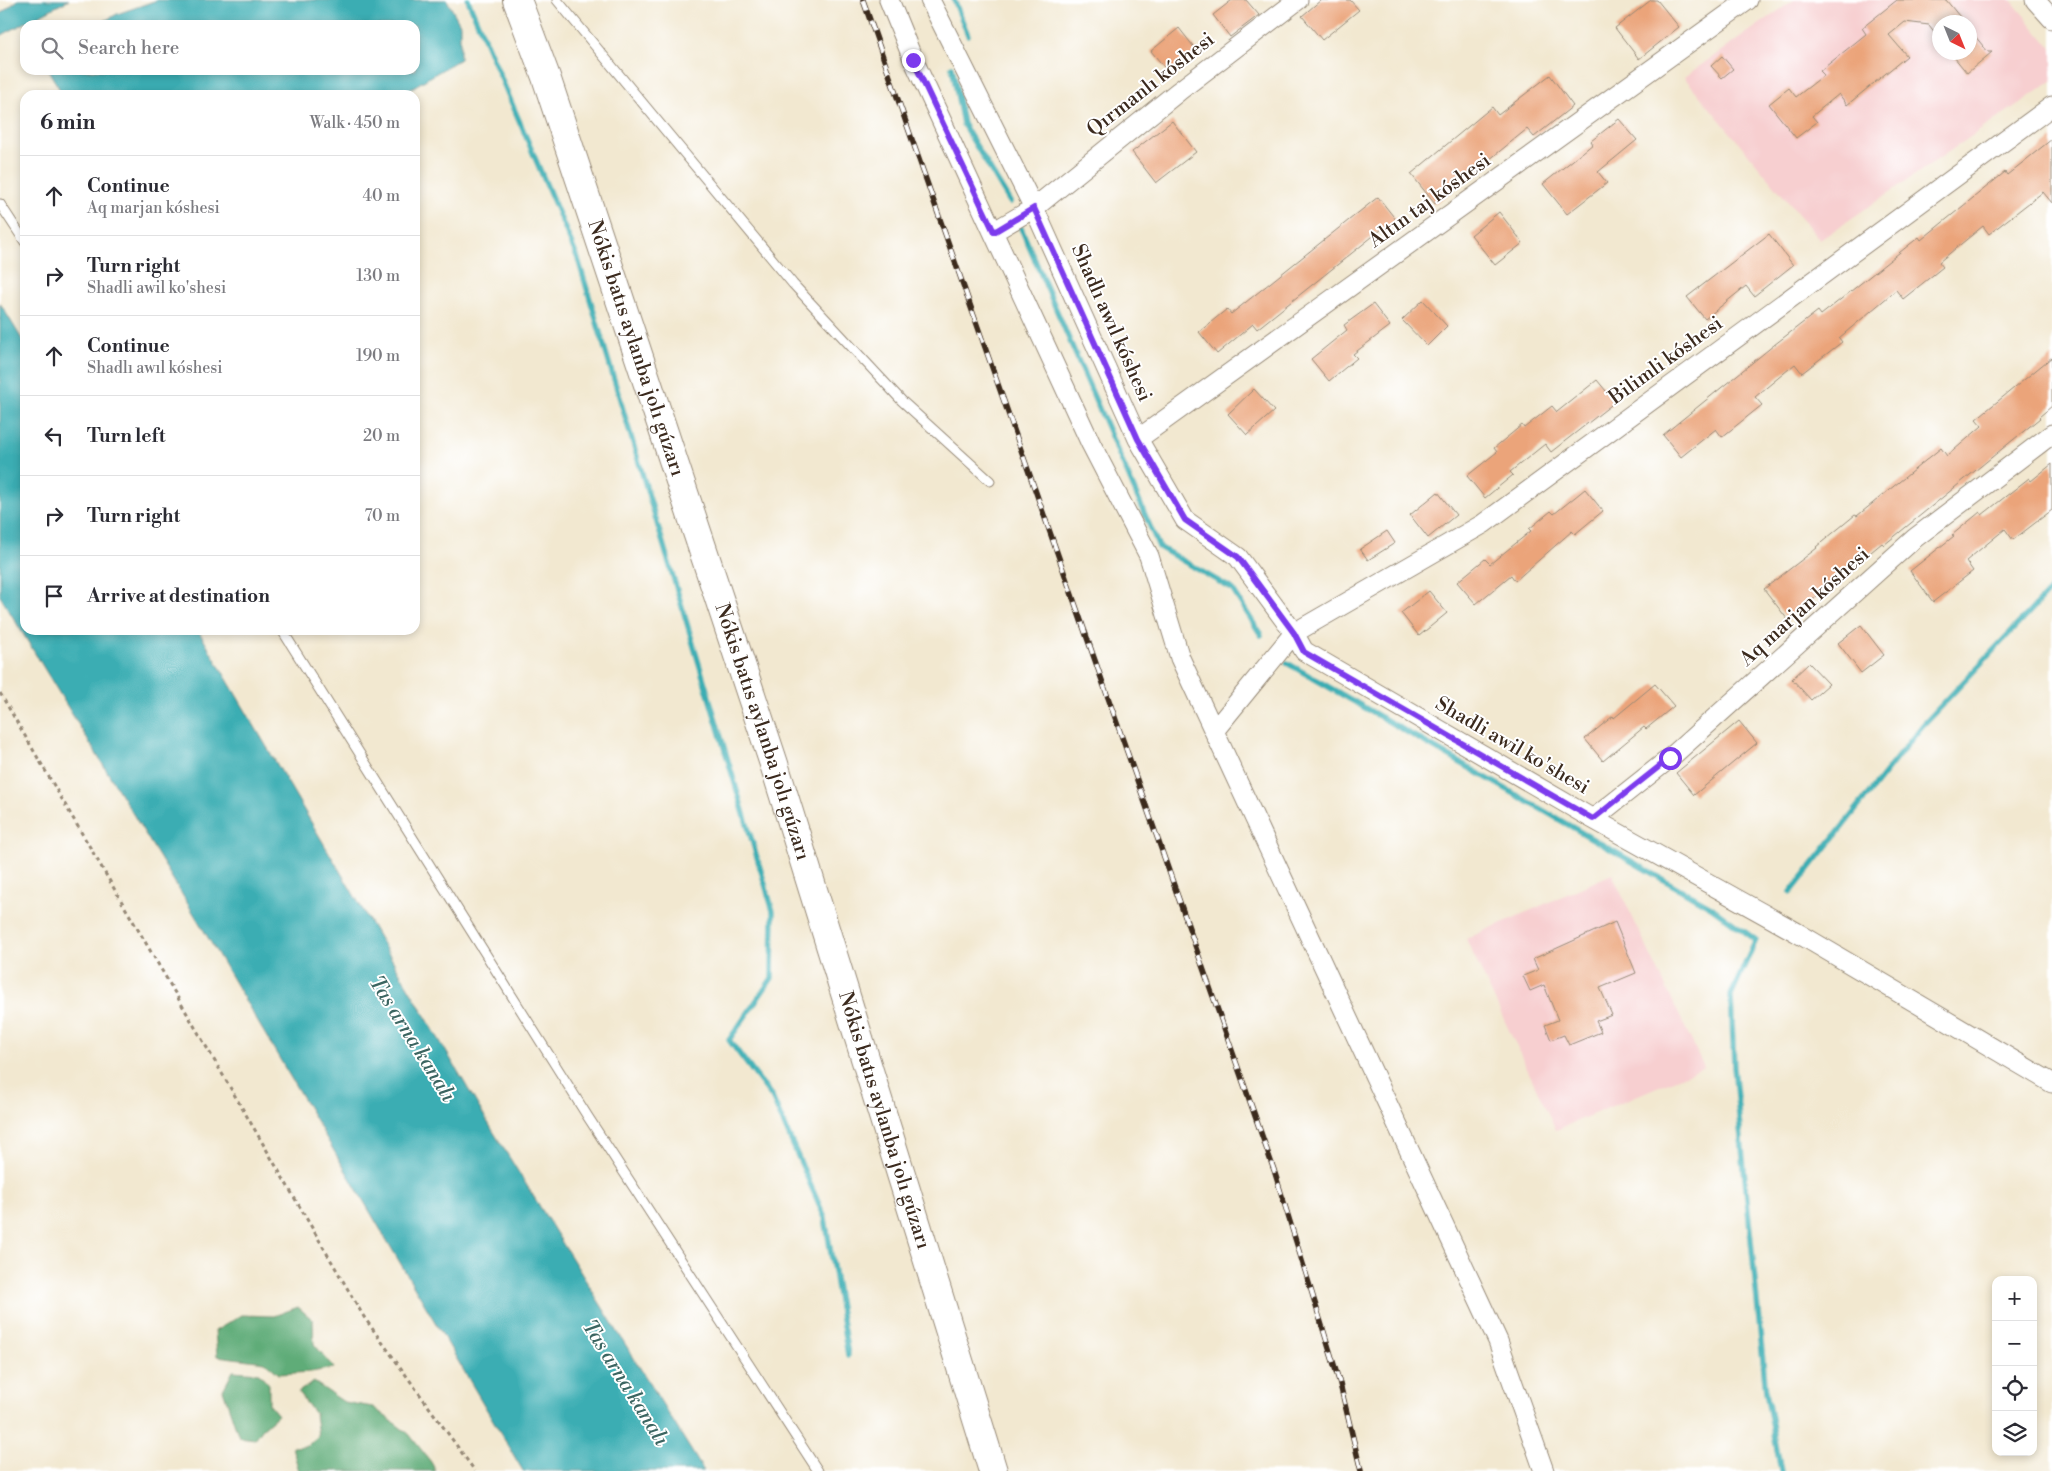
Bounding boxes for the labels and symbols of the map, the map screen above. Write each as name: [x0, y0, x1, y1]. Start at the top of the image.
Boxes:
north arrow: [1932, 15, 1977, 60]
street label: Qırmanlı kóshesi: [1082, 27, 1220, 143]
route end: [902, 49, 925, 72]
street label: Altın taj kóshesi: [1363, 148, 1496, 254]
street label: Nókis batıs aylanba jolı gúzarı: [582, 217, 690, 480]
street label: Shadlı awıl kóshesi: [1065, 240, 1157, 406]
street label: Bilimli kóshesi: [1603, 311, 1728, 411]
street label: Aq marjan kóshesi: [1734, 542, 1875, 673]
street label: Nókis batıs aylanba jolı gúzarı: [709, 600, 816, 864]
street label: Shadli awil ko'shesi: [1430, 692, 1594, 801]
route start: [1659, 747, 1682, 770]
water label: Tas arna kanalı: [363, 971, 461, 1107]
street label: Nókis batıs aylanba jolı gúzarı: [833, 988, 936, 1253]
water label: Tas arna kanalı: [576, 1315, 674, 1451]

